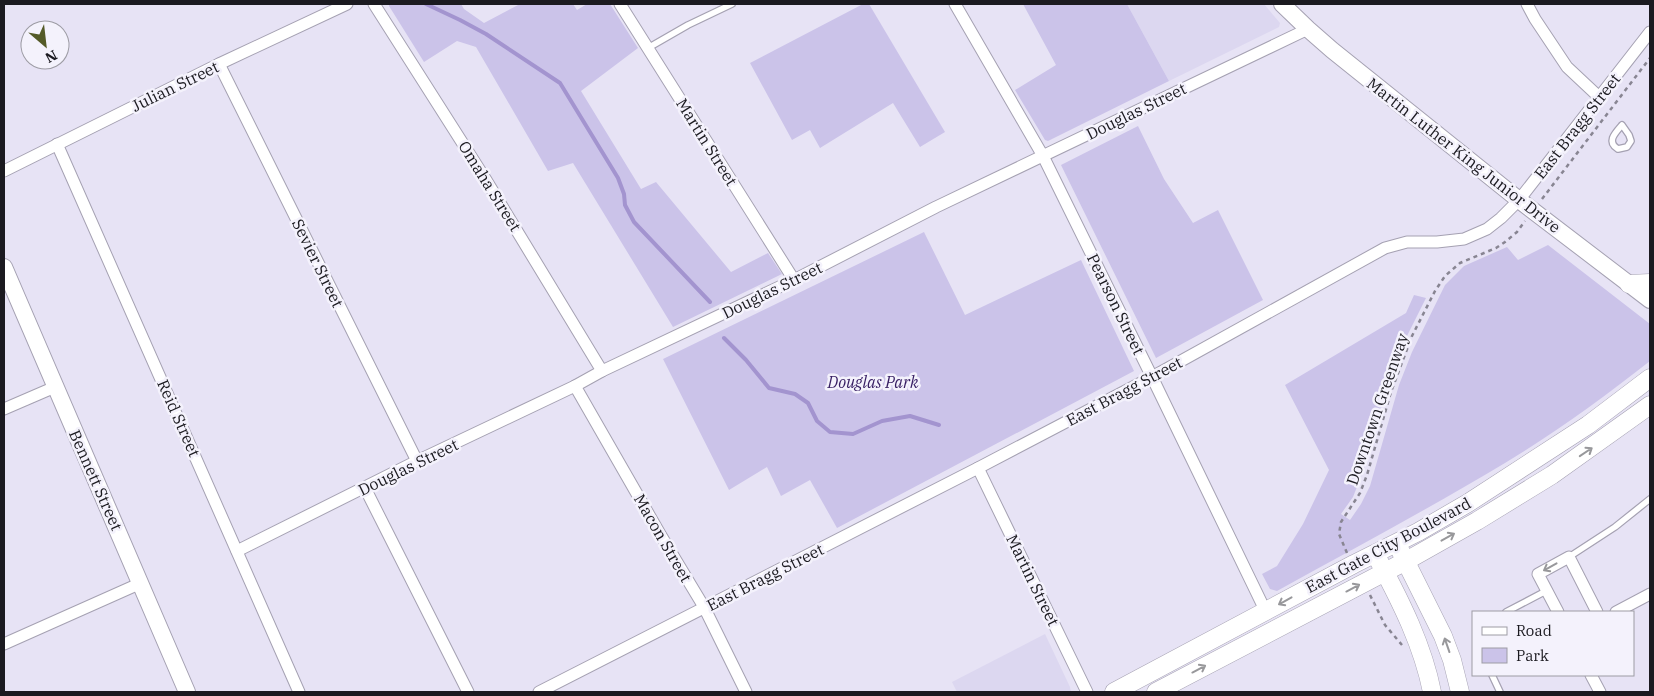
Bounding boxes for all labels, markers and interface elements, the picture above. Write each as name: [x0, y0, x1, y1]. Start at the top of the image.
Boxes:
north arrow: [20, 20, 70, 70]
text: N: [42, 46, 60, 67]
street label: Julian Street: [128, 56, 222, 116]
street label: East Bragg Street: [1530, 69, 1625, 183]
street label: Martin Luther King Junior Drive: [1363, 73, 1565, 237]
street label: Douglas Street: [1083, 78, 1190, 144]
street label: Martin Street: [672, 95, 742, 190]
street label: Omaha Street: [454, 137, 526, 235]
street label: Sevier Street: [288, 216, 348, 311]
street label: Pearson Street: [1083, 250, 1149, 358]
street label: Douglas Street: [719, 257, 826, 323]
street label: Downtown Greenway: [1342, 330, 1412, 487]
street label: East Bragg Street: [1063, 352, 1186, 430]
park label: Douglas Park: [827, 372, 919, 392]
street label: Reid Street: [153, 376, 205, 460]
street label: Bennett Street: [65, 427, 127, 534]
street label: Douglas Street: [355, 434, 462, 500]
one-way arrow: [1579, 446, 1593, 456]
street label: Macon Street: [630, 490, 697, 586]
street label: East Gate City Boulevard: [1302, 493, 1474, 597]
street label: Martin Street: [1002, 531, 1064, 629]
one-way arrow: [1441, 532, 1456, 542]
street label: East Bragg Street: [703, 539, 827, 615]
one-way arrow: [1542, 562, 1557, 572]
one-way arrow: [1345, 583, 1360, 592]
one-way arrow: [1278, 597, 1293, 606]
legend: [1472, 611, 1634, 676]
text: Road: [1516, 621, 1552, 640]
one-way arrow: [1441, 638, 1451, 654]
text: Park: [1516, 646, 1549, 665]
one-way arrow: [1191, 664, 1206, 674]

